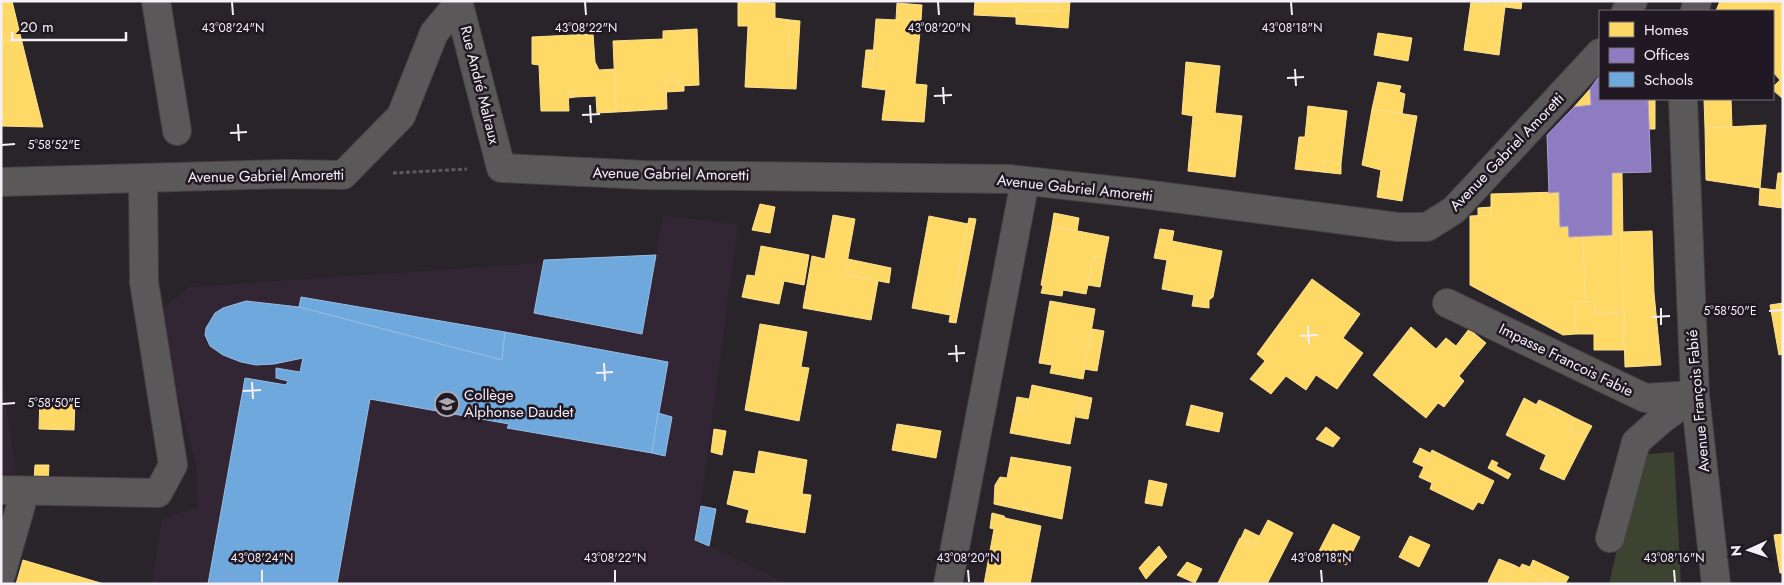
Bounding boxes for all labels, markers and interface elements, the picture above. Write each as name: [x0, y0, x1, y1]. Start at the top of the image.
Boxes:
scale bar: [12, 10, 126, 42]
legend: [1599, 10, 1774, 100]
text: 20 m: [20, 16, 54, 38]
text: 43°08'24"N: [202, 19, 264, 37]
text: 43°08'22"N: [555, 19, 617, 37]
text: 43°08'20"N: [908, 19, 970, 37]
text: 43°08'18"N: [1262, 19, 1322, 37]
text: Homes: [1644, 19, 1688, 41]
street label: Rue André Malraux: [455, 23, 506, 147]
text: Offices: [1644, 44, 1689, 66]
text: Schools: [1644, 69, 1693, 91]
street label: Avenue Gabriel Amoretti: [1445, 88, 1569, 216]
text: 5°58'52"E: [28, 136, 80, 154]
street label: Avenue Gabriel Amoretti: [592, 162, 750, 186]
street label: Avenue Gabriel Amoretti: [187, 164, 345, 188]
street label: Avenue Gabriel Amoretti: [996, 169, 1154, 207]
text: 5°58'50"E: [1704, 302, 1757, 320]
street label: Impasse Francois Fabie: [1495, 318, 1637, 402]
street label: Avenue François Fabié: [1681, 329, 1715, 473]
place label: Collège Alphonse Daudet: [464, 384, 574, 423]
school or university icon: Collège Alphonse Daudet: [434, 391, 460, 417]
text: 5°58'50"E: [28, 394, 81, 412]
north arrow: [1724, 525, 1774, 575]
text: N: [1726, 545, 1746, 557]
text: 43°08'24"N: [231, 549, 293, 567]
text: 43°08'22"N: [584, 549, 646, 567]
text: 43°08'20"N: [937, 549, 999, 567]
text: 43°08'18"N: [1291, 549, 1351, 567]
text: 43°08'16"N: [1643, 549, 1705, 567]

